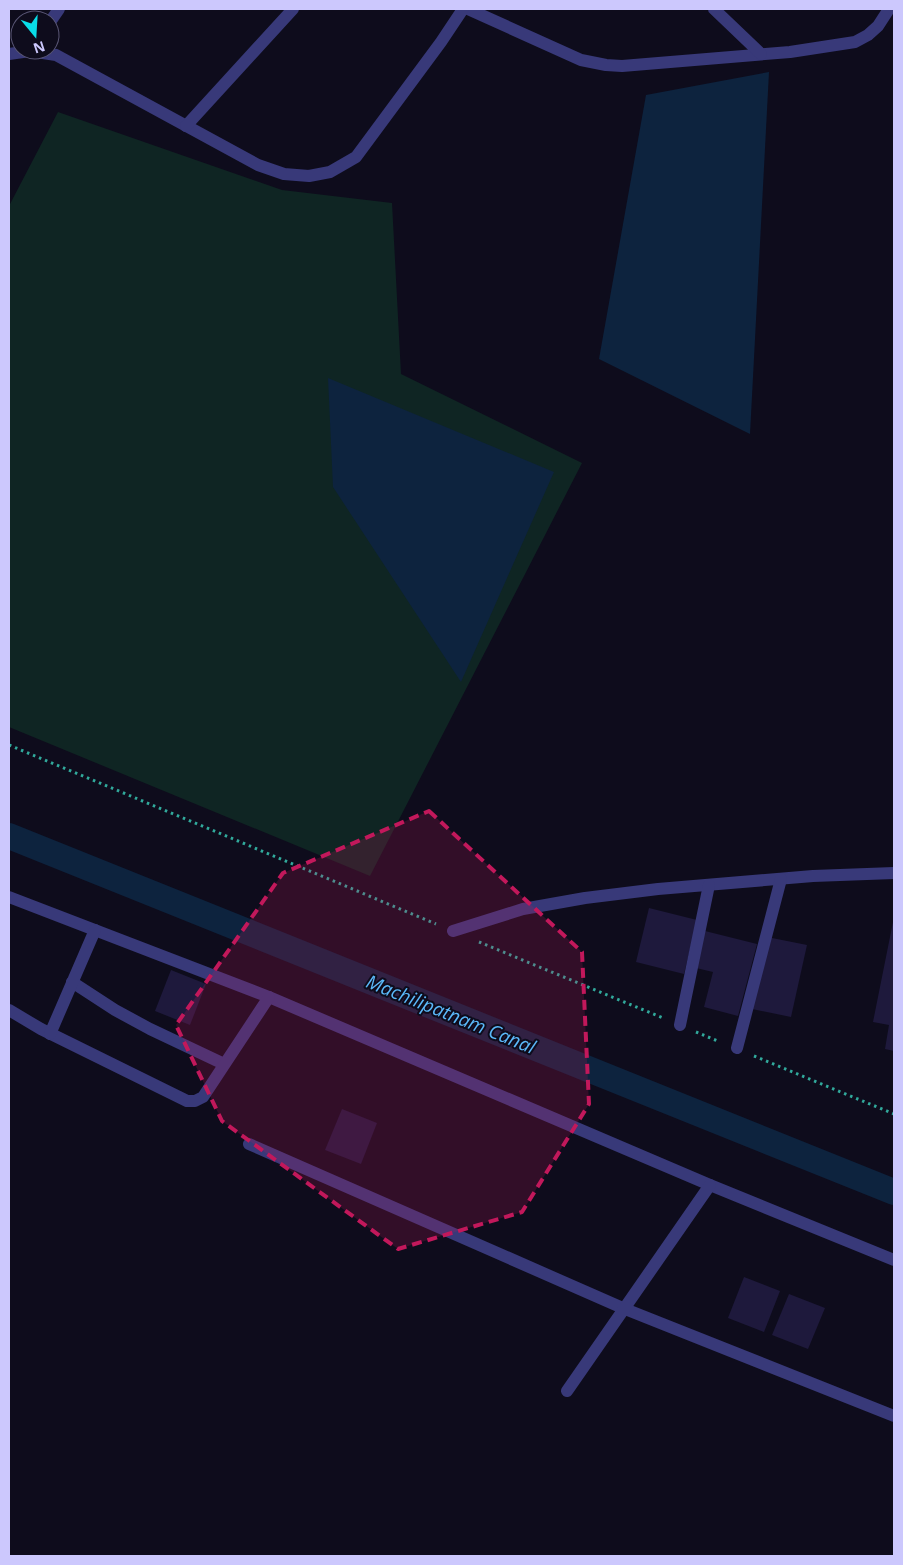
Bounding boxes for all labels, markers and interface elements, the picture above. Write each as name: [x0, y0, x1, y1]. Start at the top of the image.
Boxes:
north arrow: [10, 10, 60, 60]
text: N: [31, 37, 48, 59]
water label: Machilipatnam Canal: [363, 968, 540, 1060]

